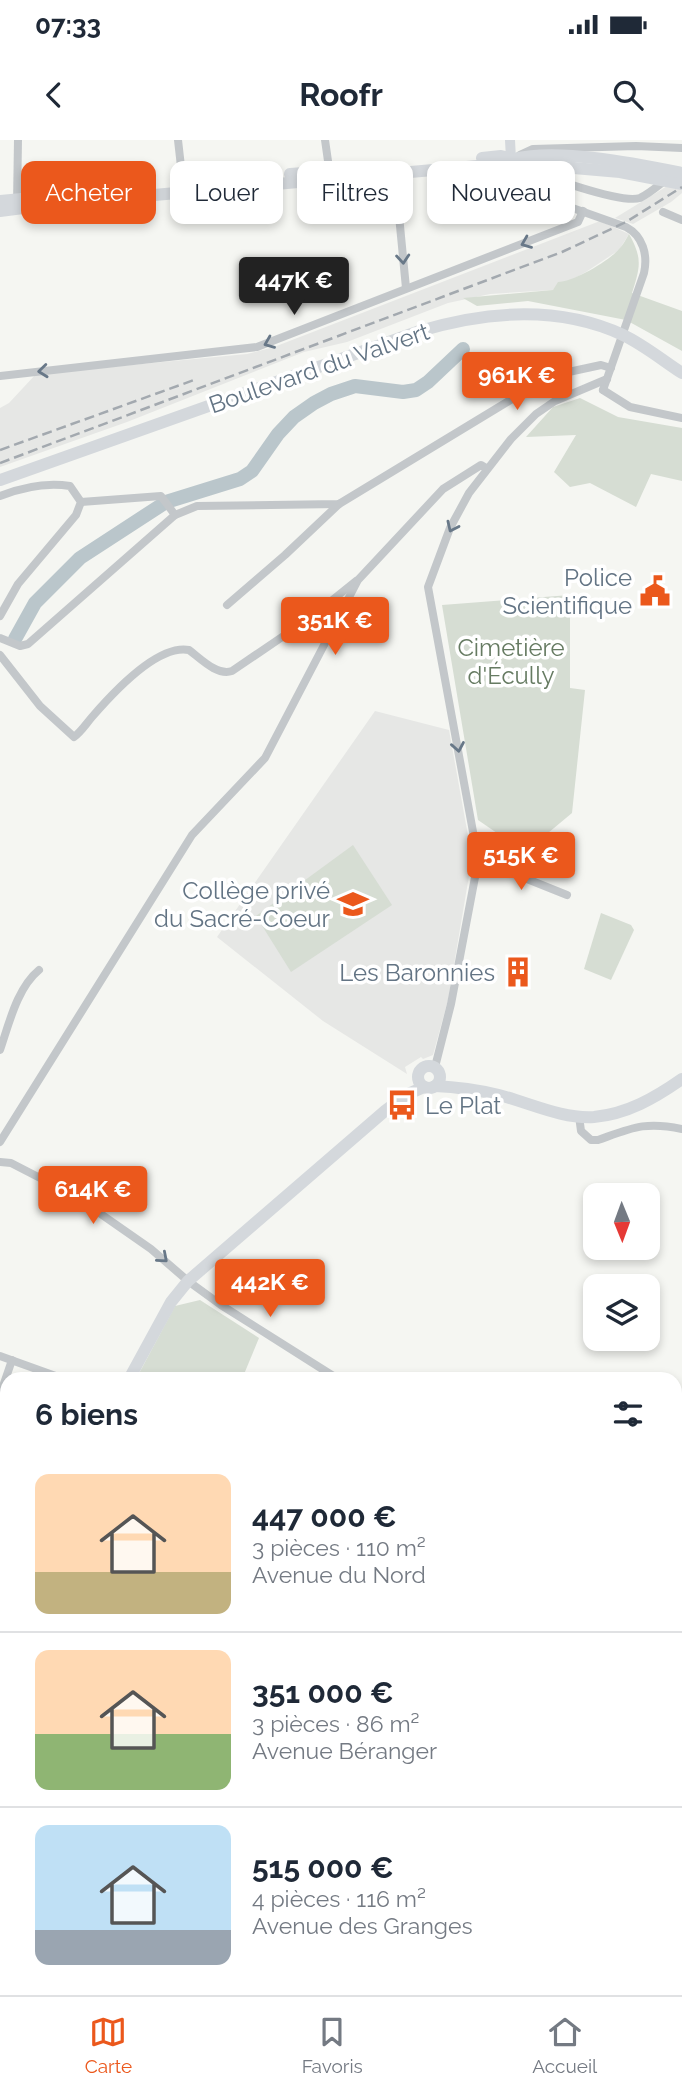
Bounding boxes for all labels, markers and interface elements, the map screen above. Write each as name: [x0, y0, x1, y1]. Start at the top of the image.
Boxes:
text: 07:33: [35, 10, 101, 40]
icon: back: [35, 76, 73, 114]
text: Roofr: [299, 76, 383, 113]
icon: search: [609, 76, 647, 114]
chip: Acheter: [21, 161, 156, 224]
chip: Louer: [170, 161, 283, 224]
chip: Filtres: [297, 161, 413, 224]
chip: Nouveau: [427, 161, 575, 224]
one-way arrow: [521, 235, 534, 249]
one-way arrow: [395, 254, 410, 265]
pin: 447K €: [237, 258, 351, 317]
text: 447K €: [255, 266, 333, 293]
street label: Boulevard du Valvert: [205, 317, 433, 419]
one-way arrow: [263, 334, 275, 348]
pin: 961K €: [460, 352, 574, 412]
text: 961K €: [478, 361, 556, 388]
one-way arrow: [37, 363, 48, 378]
one-way arrow: [446, 519, 460, 532]
place label: Police Scientifique: [503, 563, 632, 620]
public building icon: Police Scientifique: [638, 574, 672, 608]
pin: 351K €: [278, 598, 392, 657]
text: 351K €: [297, 606, 373, 633]
park label: Cimetière d'Écully: [457, 633, 565, 690]
one-way arrow: [450, 741, 465, 753]
pin: 515K €: [464, 832, 578, 892]
text: 515K €: [483, 841, 559, 868]
place label: Collège privé du Sacré-Coeur: [154, 876, 331, 933]
school or university icon: Collège privé du Sacré-Coeur: [336, 887, 370, 921]
building icon: Les Baronnies: [501, 955, 535, 989]
place label: Les Baronnies: [339, 958, 495, 987]
bus stop icon: Le Plat: [385, 1088, 419, 1122]
place label: Le Plat: [425, 1091, 501, 1120]
pin: 614K €: [36, 1166, 150, 1226]
text: 614K €: [54, 1175, 132, 1202]
north arrow: [583, 1183, 660, 1260]
map controls: [583, 1183, 660, 1351]
one-way arrow: [154, 1250, 167, 1262]
pin: 442K €: [213, 1260, 327, 1319]
text: 442K €: [231, 1268, 309, 1295]
button: layers: [583, 1274, 660, 1351]
icon: filters: [609, 1395, 647, 1433]
text: 6 biens: [35, 1397, 138, 1432]
text: 447 000 €: [252, 1499, 397, 1534]
icon: home: [91, 1502, 175, 1586]
text: 3 pièces · 110 m²: [252, 1534, 426, 1561]
text: Avenue du Nord: [252, 1561, 426, 1588]
text: 351 000 €: [252, 1675, 394, 1710]
icon: home: [91, 1678, 175, 1762]
text: 3 pièces · 86 m²: [252, 1710, 420, 1737]
text: Avenue Béranger: [252, 1737, 437, 1764]
text: 515 000 €: [252, 1850, 394, 1885]
icon: home: [91, 1853, 175, 1937]
text: 4 pièces · 116 m²: [252, 1885, 426, 1912]
text: Avenue des Granges: [252, 1912, 473, 1939]
tab: Carte: [85, 2013, 132, 2077]
tab: Favoris: [302, 2013, 363, 2077]
tab: Accueil: [532, 2013, 597, 2077]

